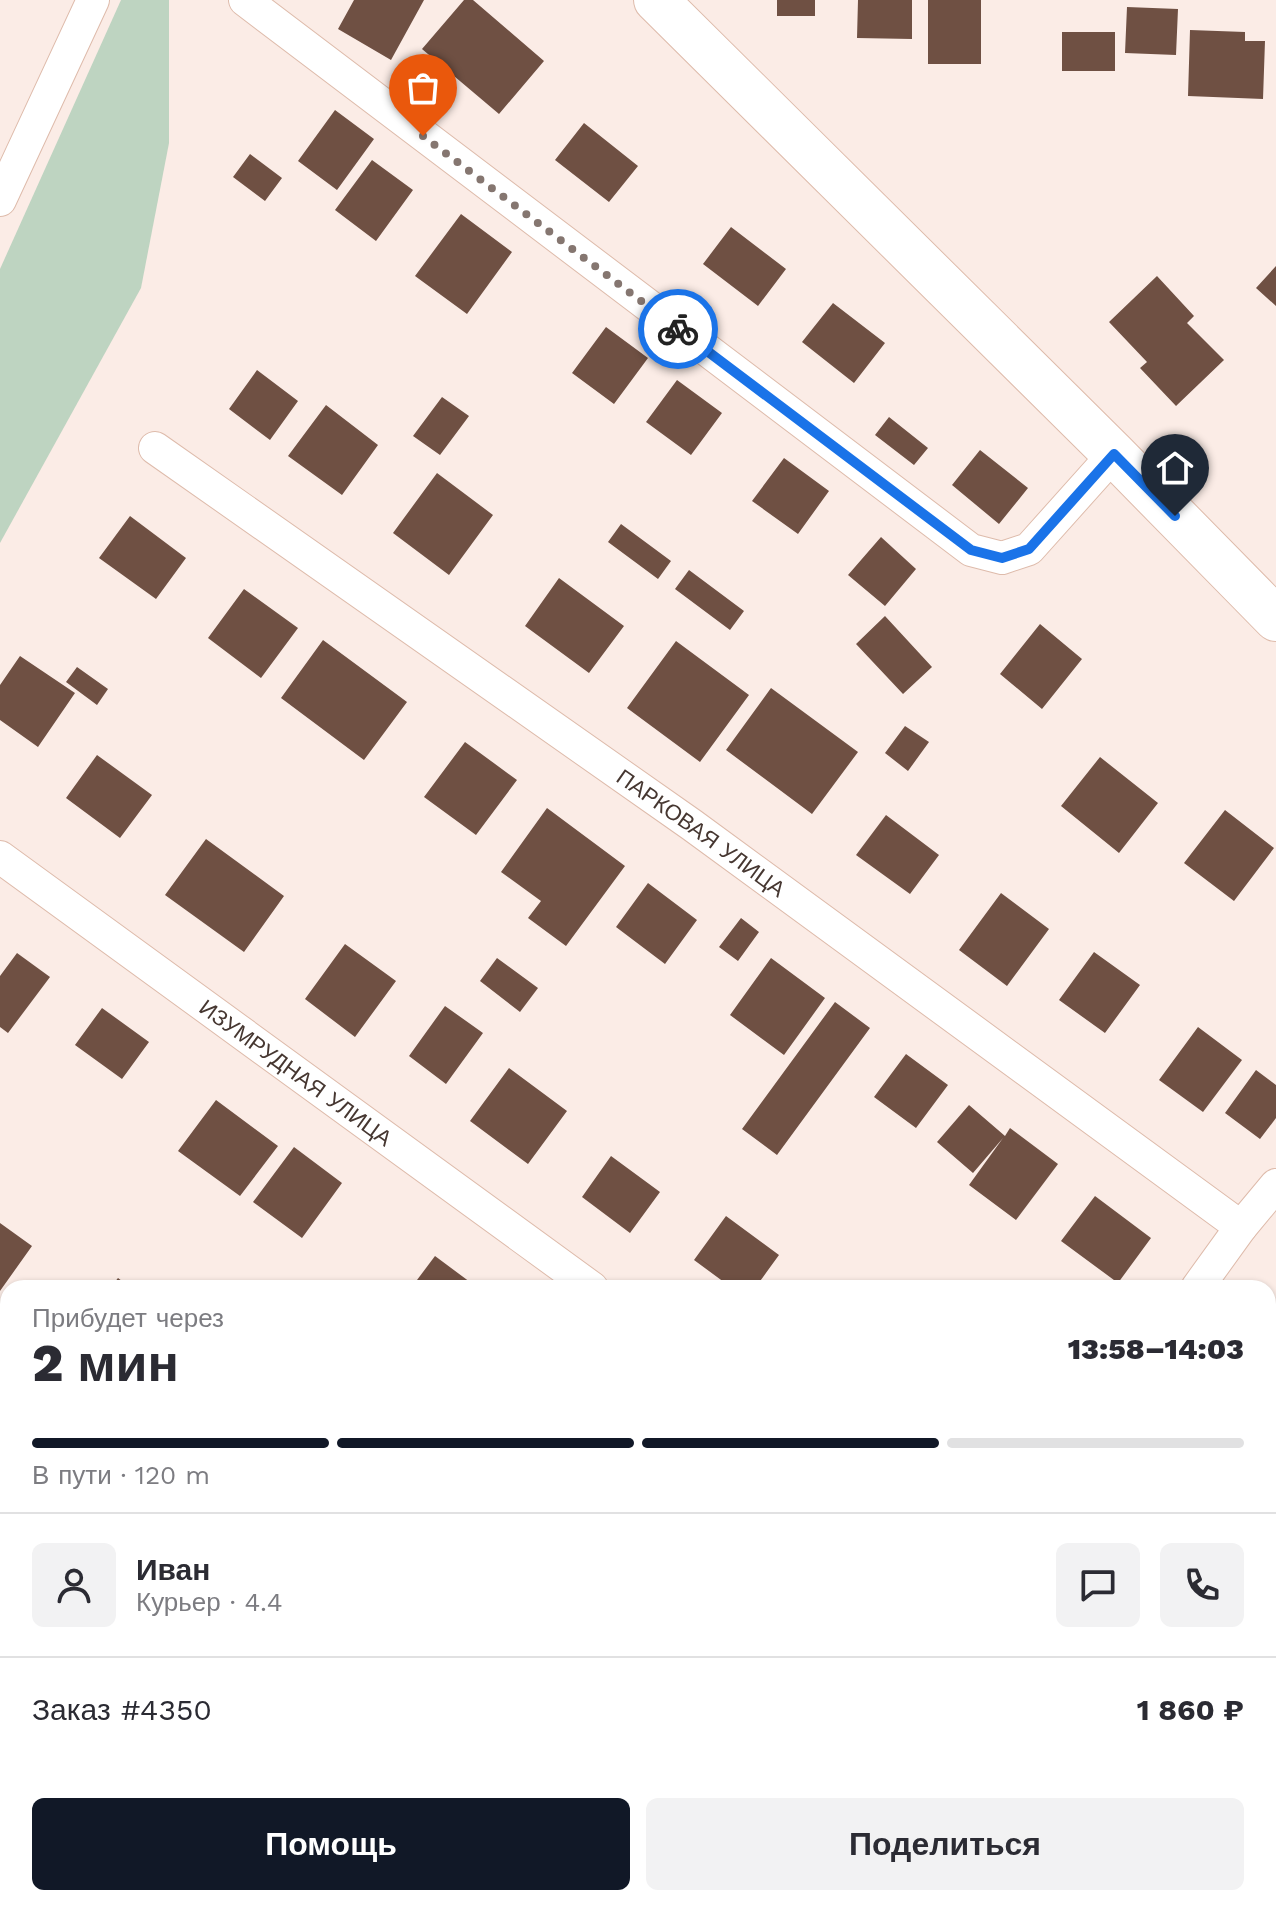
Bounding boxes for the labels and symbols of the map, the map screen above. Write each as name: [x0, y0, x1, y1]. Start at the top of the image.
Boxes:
pin: [389, 54, 457, 136]
courier: [638, 289, 718, 369]
pin: [1141, 434, 1209, 516]
street label: ПАРКОВАЯ УЛИЦА: [612, 764, 790, 902]
street label: ИЗУМРУДНАЯ УЛИЦА: [195, 994, 397, 1151]

